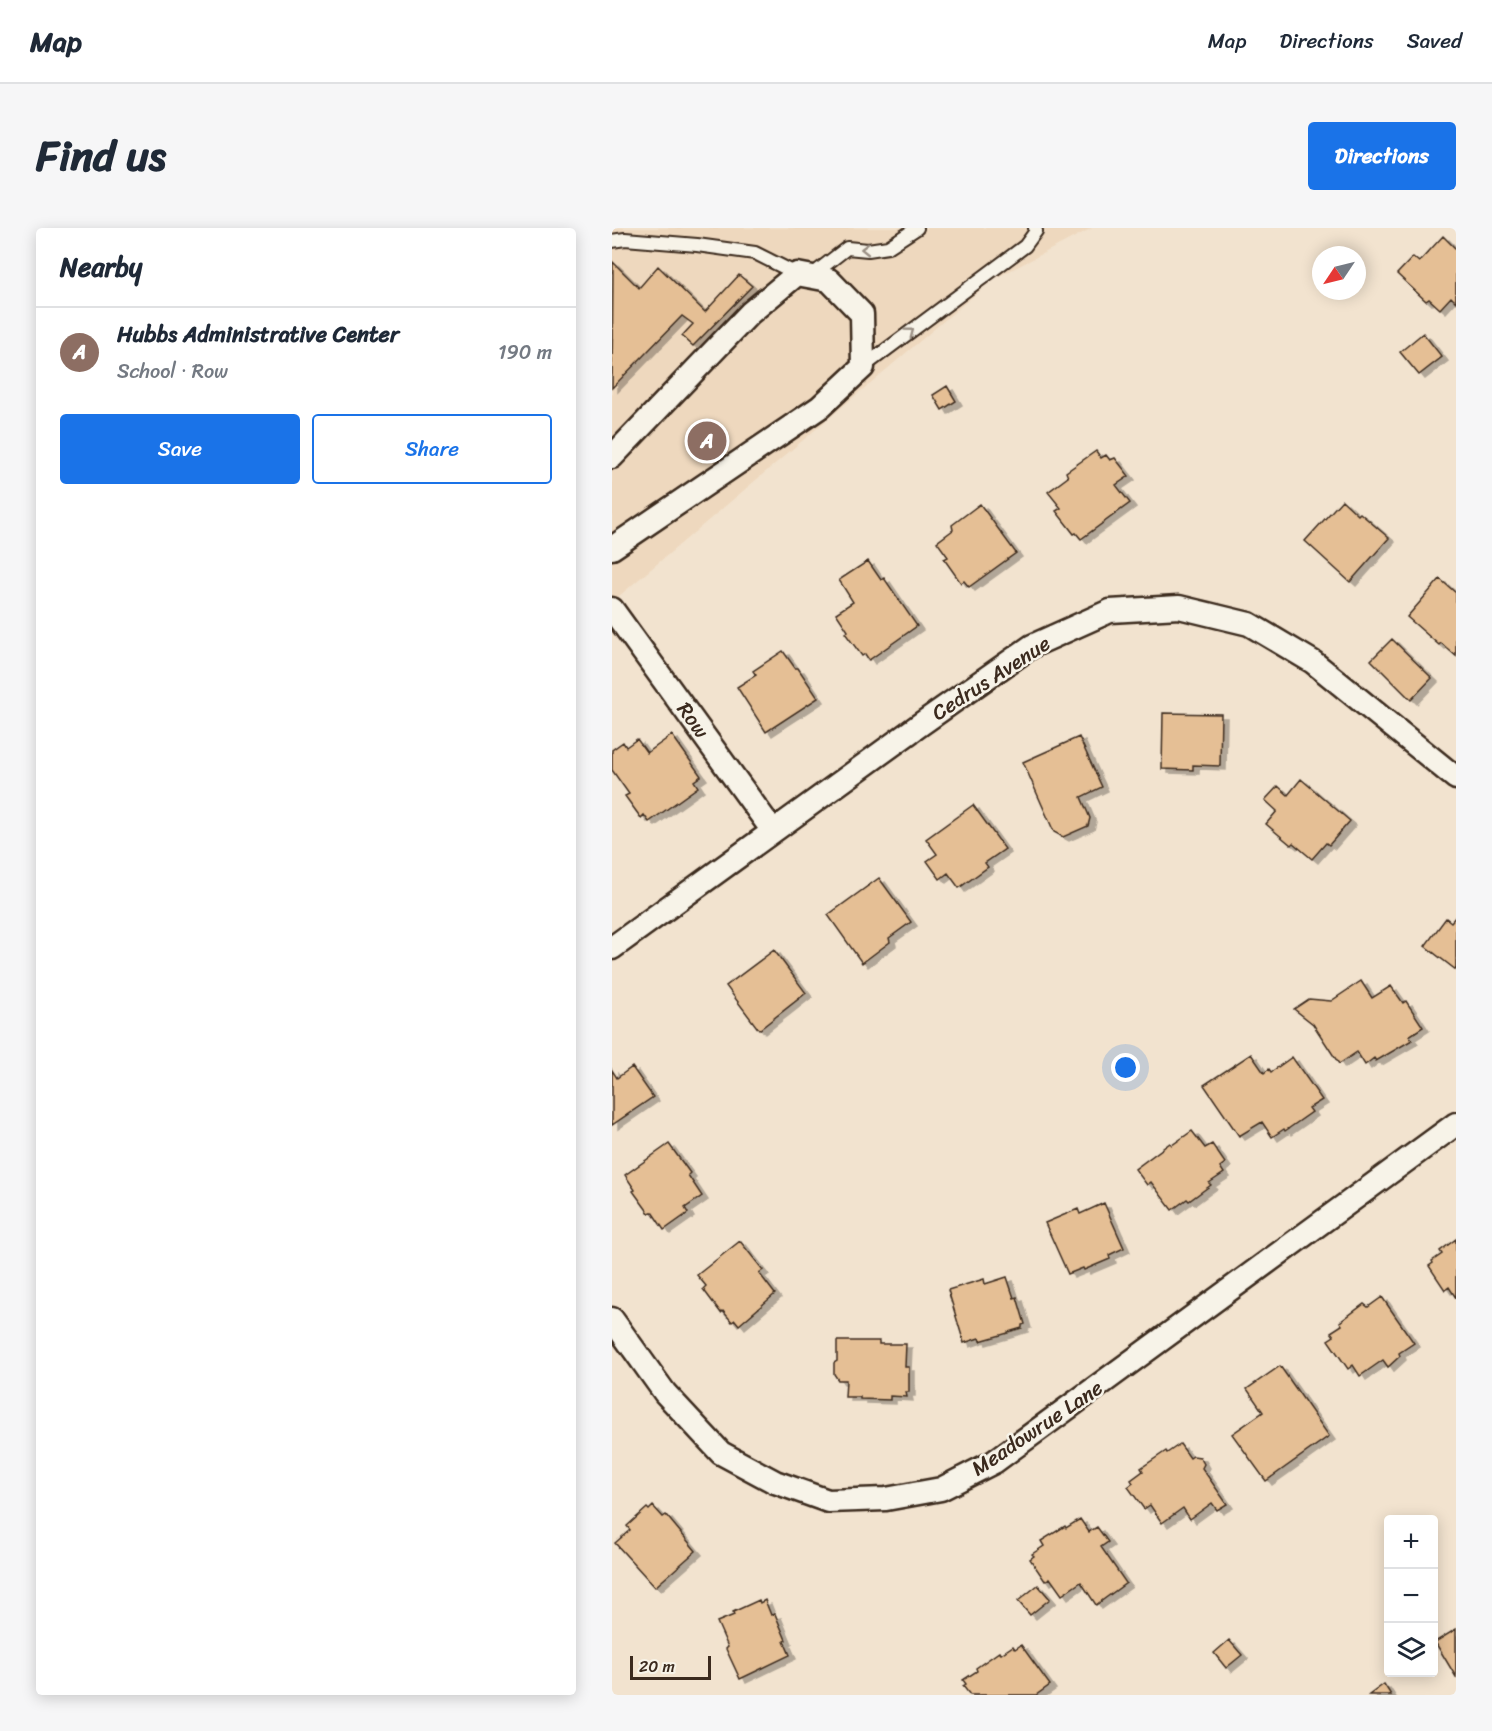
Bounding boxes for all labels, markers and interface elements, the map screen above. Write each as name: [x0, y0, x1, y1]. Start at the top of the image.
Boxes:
text: Map: [30, 17, 82, 66]
text: Map: [1208, 22, 1246, 60]
text: Directions: [1279, 22, 1374, 60]
text: Saved: [1407, 22, 1462, 60]
text: Find us: [36, 119, 166, 193]
button: Directions: [1308, 122, 1456, 190]
one-way arrow: [860, 243, 869, 255]
text: Nearby: [60, 244, 142, 290]
north arrow: [1312, 246, 1366, 300]
text: Hubbs Administrative Center: [117, 315, 399, 354]
one-way arrow: [903, 328, 914, 339]
text: A: [73, 335, 86, 370]
text: 190 m: [498, 335, 552, 370]
text: School · Row: [117, 354, 228, 389]
button: Save: [60, 414, 300, 484]
button: Share: [312, 414, 552, 484]
pin: A: [688, 418, 727, 464]
street label: Cedrus Avenue: [924, 625, 1059, 731]
street label: Row: [666, 693, 720, 747]
your location: [1111, 1053, 1140, 1082]
street label: Meadowrue Lane: [963, 1369, 1111, 1487]
map controls: [1384, 1515, 1438, 1677]
button: +: [1384, 1515, 1438, 1569]
button: −: [1384, 1569, 1438, 1623]
button: layers: [1384, 1623, 1438, 1677]
text: 20 m: [639, 1652, 675, 1681]
scale bar: [630, 1653, 711, 1680]

